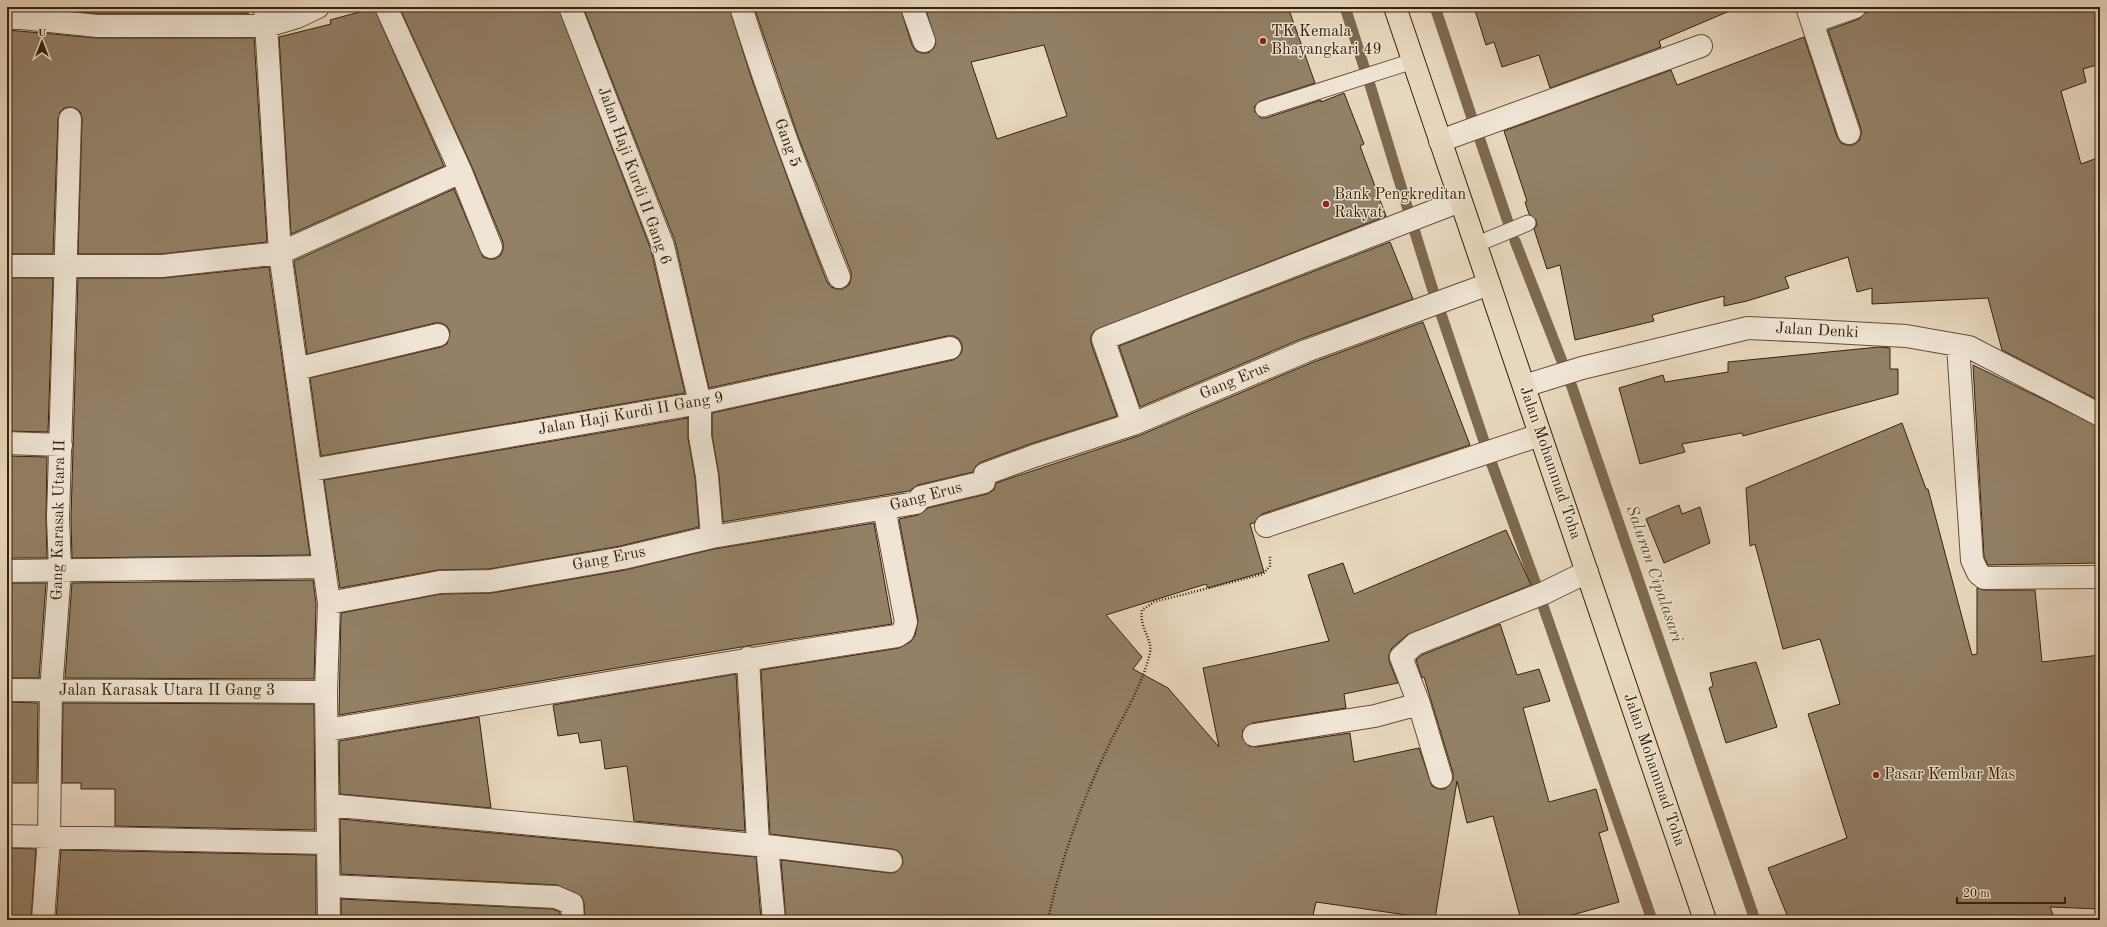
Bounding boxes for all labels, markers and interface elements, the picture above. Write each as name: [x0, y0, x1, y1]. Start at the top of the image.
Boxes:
north arrow: [22, 22, 62, 62]
place label: TK Kemala Bhayangkari 49: [1271, 24, 1382, 58]
text: U: [38, 28, 47, 39]
marker: TK Kemala Bhayangkari 49: [1258, 36, 1268, 46]
street label: Jalan Haji Kurdi II Gang 6: [594, 85, 674, 267]
street label: Gang 5: [771, 117, 803, 169]
place label: Bank Pengkreditan Rakyat: [1334, 187, 1466, 221]
marker: Bank Pengkreditan Rakyat: [1321, 199, 1331, 209]
street label: Jalan Denki: [1775, 321, 1859, 341]
street label: Gang Erus: [1198, 359, 1272, 403]
street label: Jalan Mohammad Toha: [1516, 384, 1584, 542]
street label: Jalan Haji Kurdi II Gang 9: [537, 390, 725, 438]
street label: Gang Karasak Utara II: [50, 439, 68, 601]
street label: Gang Erus: [888, 480, 964, 514]
water label: Saluran Cipalasari: [1623, 503, 1686, 645]
street label: Gang Erus: [571, 544, 647, 574]
street label: Jalan Karasak Utara II Gang 3: [59, 683, 275, 699]
street label: Jalan Mohammad Toha: [1620, 691, 1688, 849]
place label: Pasar Kembar Mas: [1884, 767, 2016, 783]
marker: Pasar Kembar Mas: [1871, 770, 1881, 780]
scale bar: [1957, 879, 2065, 905]
text: 20 m: [1963, 888, 1990, 900]

